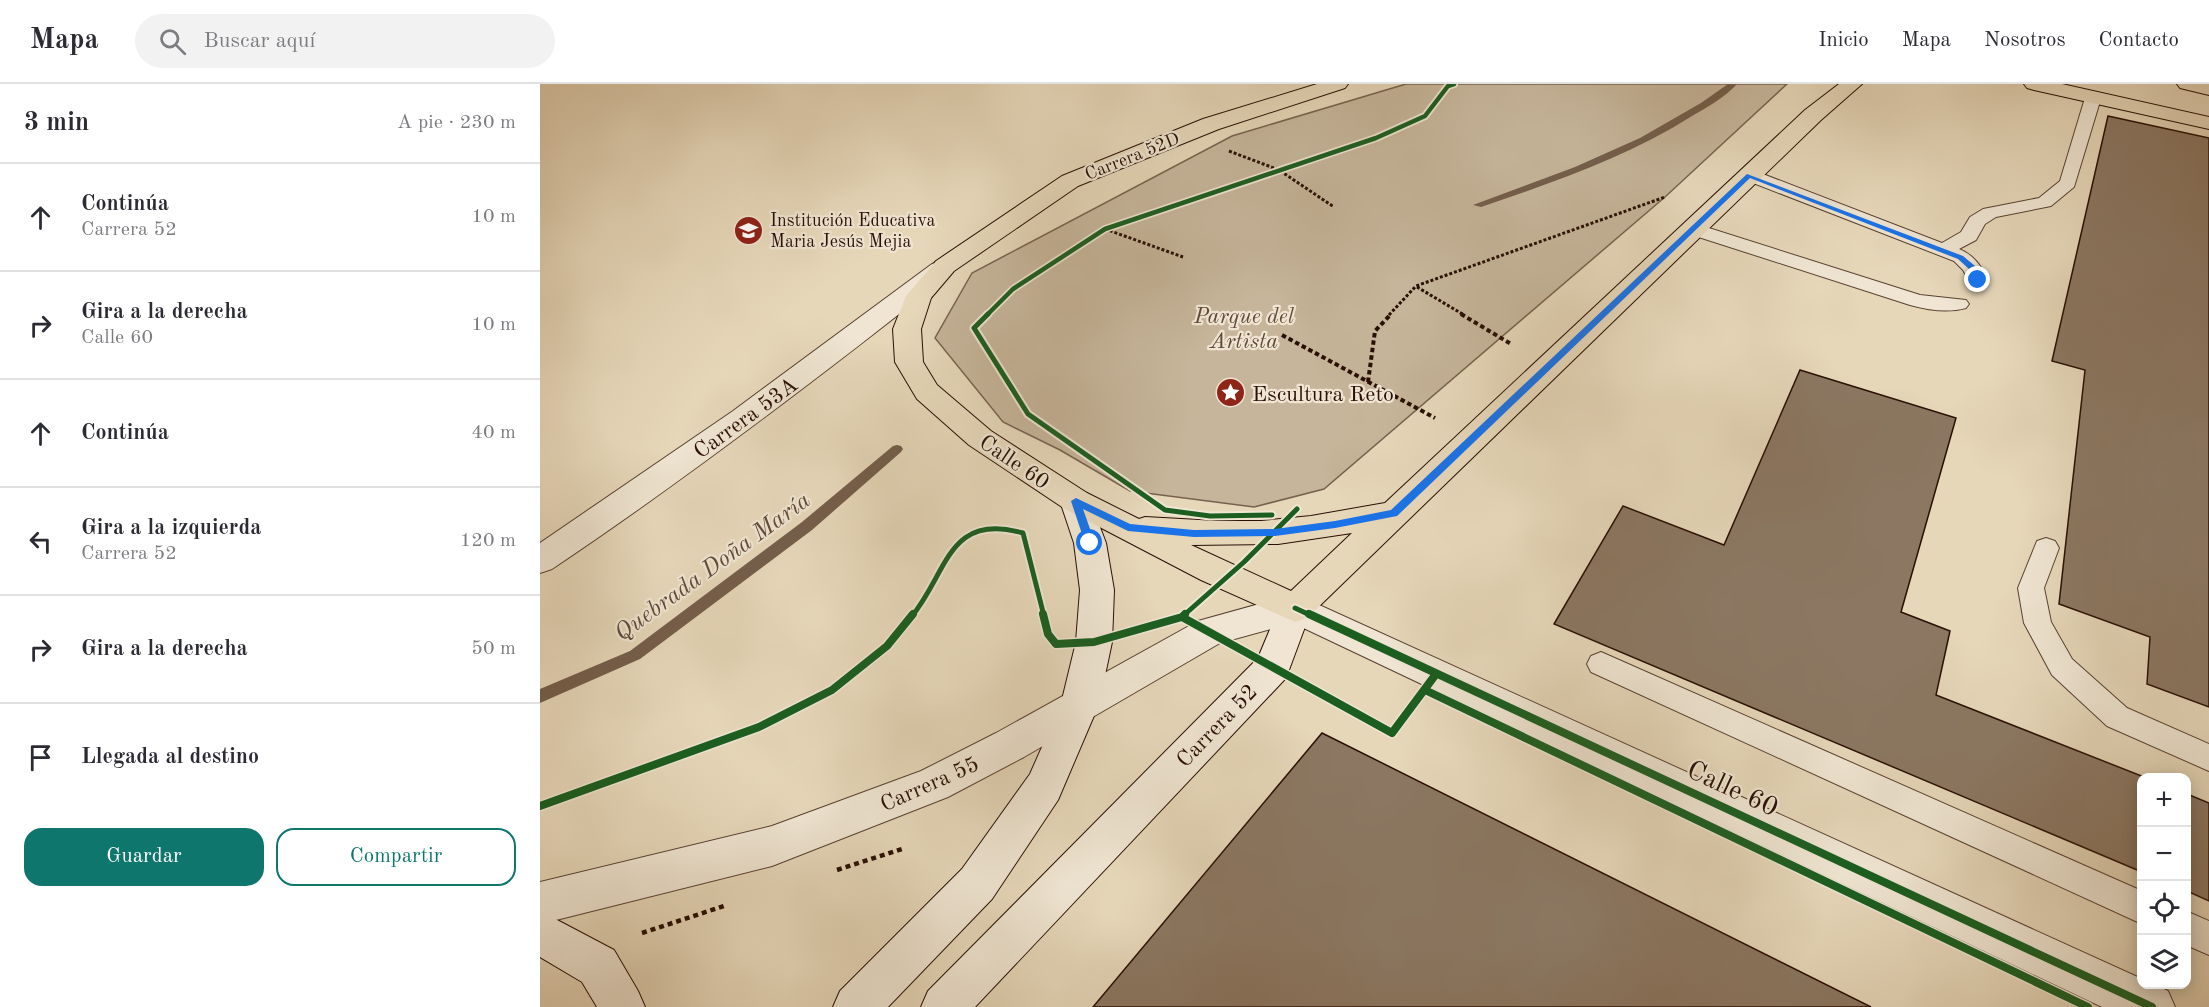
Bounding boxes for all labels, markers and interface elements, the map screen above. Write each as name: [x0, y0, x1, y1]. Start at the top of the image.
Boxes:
search box: [135, 14, 555, 68]
icon: search: [156, 25, 189, 58]
text: Mapa: [30, 27, 99, 55]
text: Buscar aquí: [204, 30, 315, 52]
text: Inicio: [1818, 30, 1869, 51]
text: Mapa: [1902, 30, 1951, 51]
text: Nosotros: [1984, 30, 2066, 51]
text: Contacto: [2099, 30, 2179, 51]
text: 3 min: [24, 110, 89, 136]
text: A pie · 230 m: [397, 113, 516, 133]
street label: Carrera 52D: [1083, 130, 1182, 184]
text: Continúa: [81, 193, 169, 215]
icon: ahead: [24, 201, 57, 234]
text: 10 m: [471, 207, 516, 227]
place label: Institución Educativa Maria Jesús Mejia: [770, 212, 935, 251]
school or university icon: Institución Educativa Maria Jesús Mejia: [733, 214, 765, 246]
text: Carrera 52: [81, 220, 177, 240]
route end: [1964, 266, 1990, 292]
text: Gira a la derecha: [81, 301, 248, 323]
park label: Parque del Artista: [1193, 306, 1295, 353]
icon: right: [24, 309, 57, 342]
text: 10 m: [471, 315, 516, 335]
text: Calle 60: [81, 328, 153, 348]
street label: Carrera 53A: [690, 374, 802, 463]
place icon: Escultura Reto: [1215, 377, 1247, 409]
place label: Escultura Reto: [1252, 384, 1394, 406]
icon: ahead: [24, 417, 57, 450]
text: Continúa: [81, 422, 169, 444]
text: 40 m: [471, 423, 516, 443]
street label: Calle 60: [975, 431, 1053, 494]
water label: Quebrada Doña María: [611, 489, 816, 647]
text: Gira a la izquierda: [81, 517, 261, 539]
icon: left: [24, 525, 57, 558]
route start: [1076, 529, 1102, 555]
text: 120 m: [460, 531, 516, 551]
text: Carrera 52: [81, 544, 177, 564]
icon: right: [24, 633, 57, 666]
text: Gira a la derecha: [81, 638, 248, 660]
text: 50 m: [471, 639, 516, 659]
street label: Carrera 52: [1173, 681, 1262, 772]
icon: arrive: [24, 741, 57, 774]
text: Llegada al destino: [81, 746, 259, 768]
street label: Carrera 55: [877, 753, 982, 816]
street label: Calle 60: [1683, 757, 1782, 822]
map controls: [2137, 773, 2191, 989]
button: +: [2137, 773, 2191, 827]
button: −: [2137, 827, 2191, 881]
button: Guardar: [24, 828, 264, 886]
button: Compartir: [276, 828, 516, 886]
button: locate: [2137, 881, 2191, 935]
button: layers: [2137, 935, 2191, 989]

